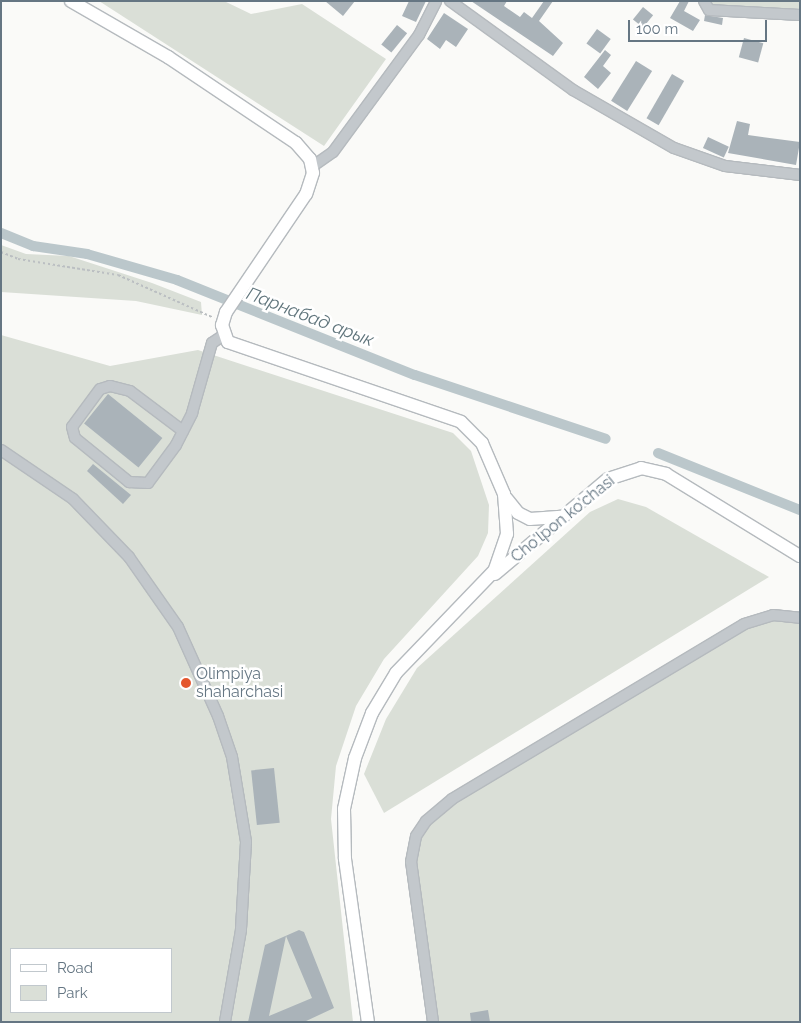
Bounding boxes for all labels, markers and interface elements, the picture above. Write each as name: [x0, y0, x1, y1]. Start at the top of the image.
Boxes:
scale bar: [631, 10, 770, 42]
text: 100 m: [636, 20, 678, 38]
water label: Парнабад арык: [243, 283, 377, 351]
street label: Cho'lpon ko'chasi: [507, 471, 619, 567]
place label: Olimpiya shaharchasi: [196, 664, 283, 702]
marker: Olimpiya shaharchasi: [180, 677, 192, 689]
legend: [10, 948, 172, 1013]
text: Road: [57, 959, 93, 977]
text: Park: [57, 984, 88, 1002]

